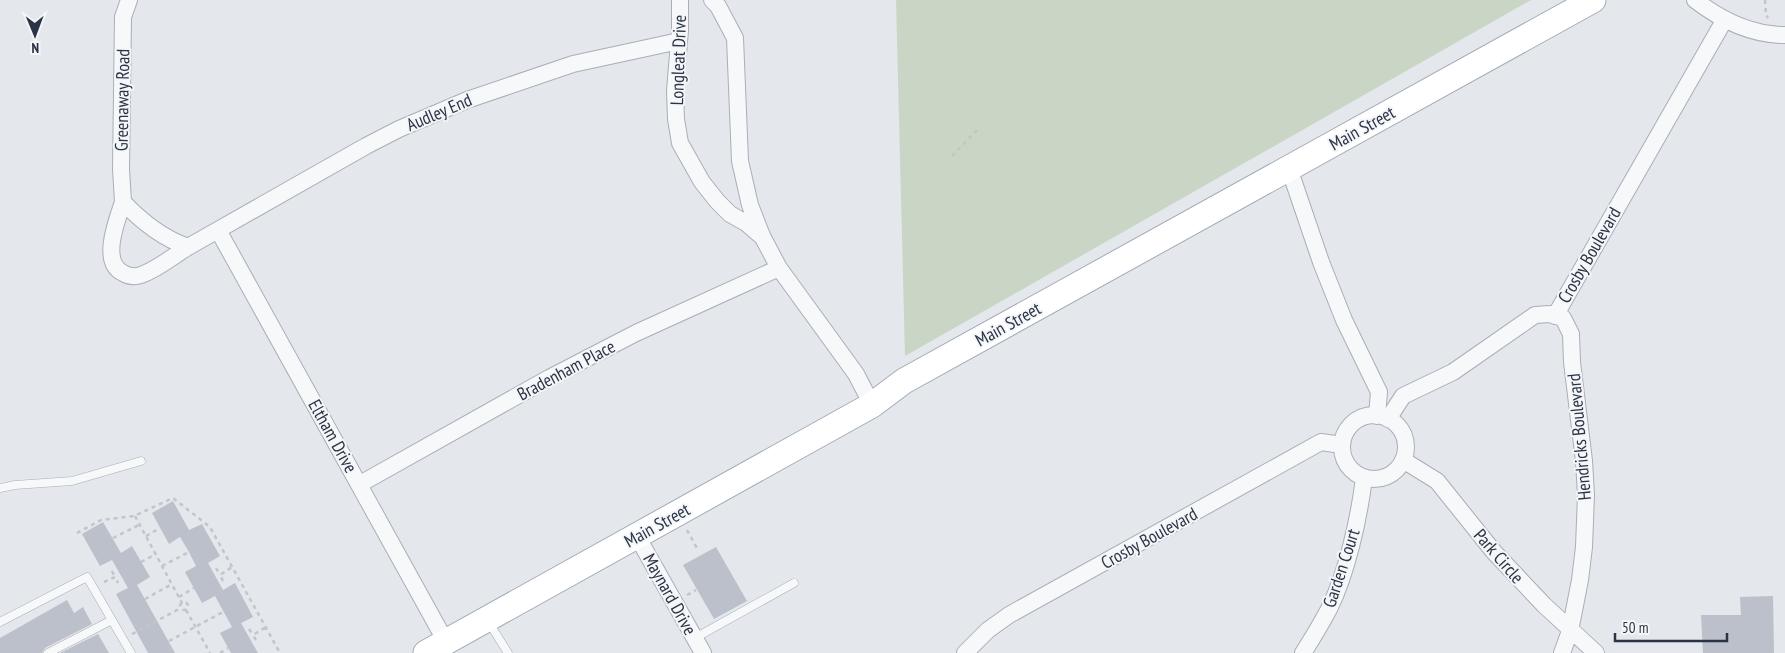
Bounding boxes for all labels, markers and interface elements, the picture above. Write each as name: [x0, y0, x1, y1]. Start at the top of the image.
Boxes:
north arrow: [10, 10, 60, 60]
street label: Longleat Drive: [665, 14, 691, 106]
text: N: [31, 39, 39, 57]
street label: Greenaway Road: [110, 49, 134, 151]
street label: Audley End: [403, 88, 475, 136]
street label: Main Street: [1325, 101, 1399, 155]
street label: Crosby Boulevard: [1552, 203, 1626, 307]
street label: Main Street: [971, 297, 1045, 351]
street label: Bradenham Place: [513, 335, 619, 405]
street label: Hendricks Boulevard: [1562, 373, 1596, 501]
street label: Eltham Drive: [303, 395, 363, 477]
street label: Main Street: [620, 498, 694, 552]
street label: Crosby Boulevard: [1097, 502, 1201, 574]
street label: Park Circle: [1469, 524, 1529, 588]
street label: Garden Court: [1317, 526, 1365, 610]
street label: Maynard Drive: [638, 549, 702, 639]
scale bar: [1615, 610, 1728, 642]
text: 50 m: [1622, 618, 1648, 637]

